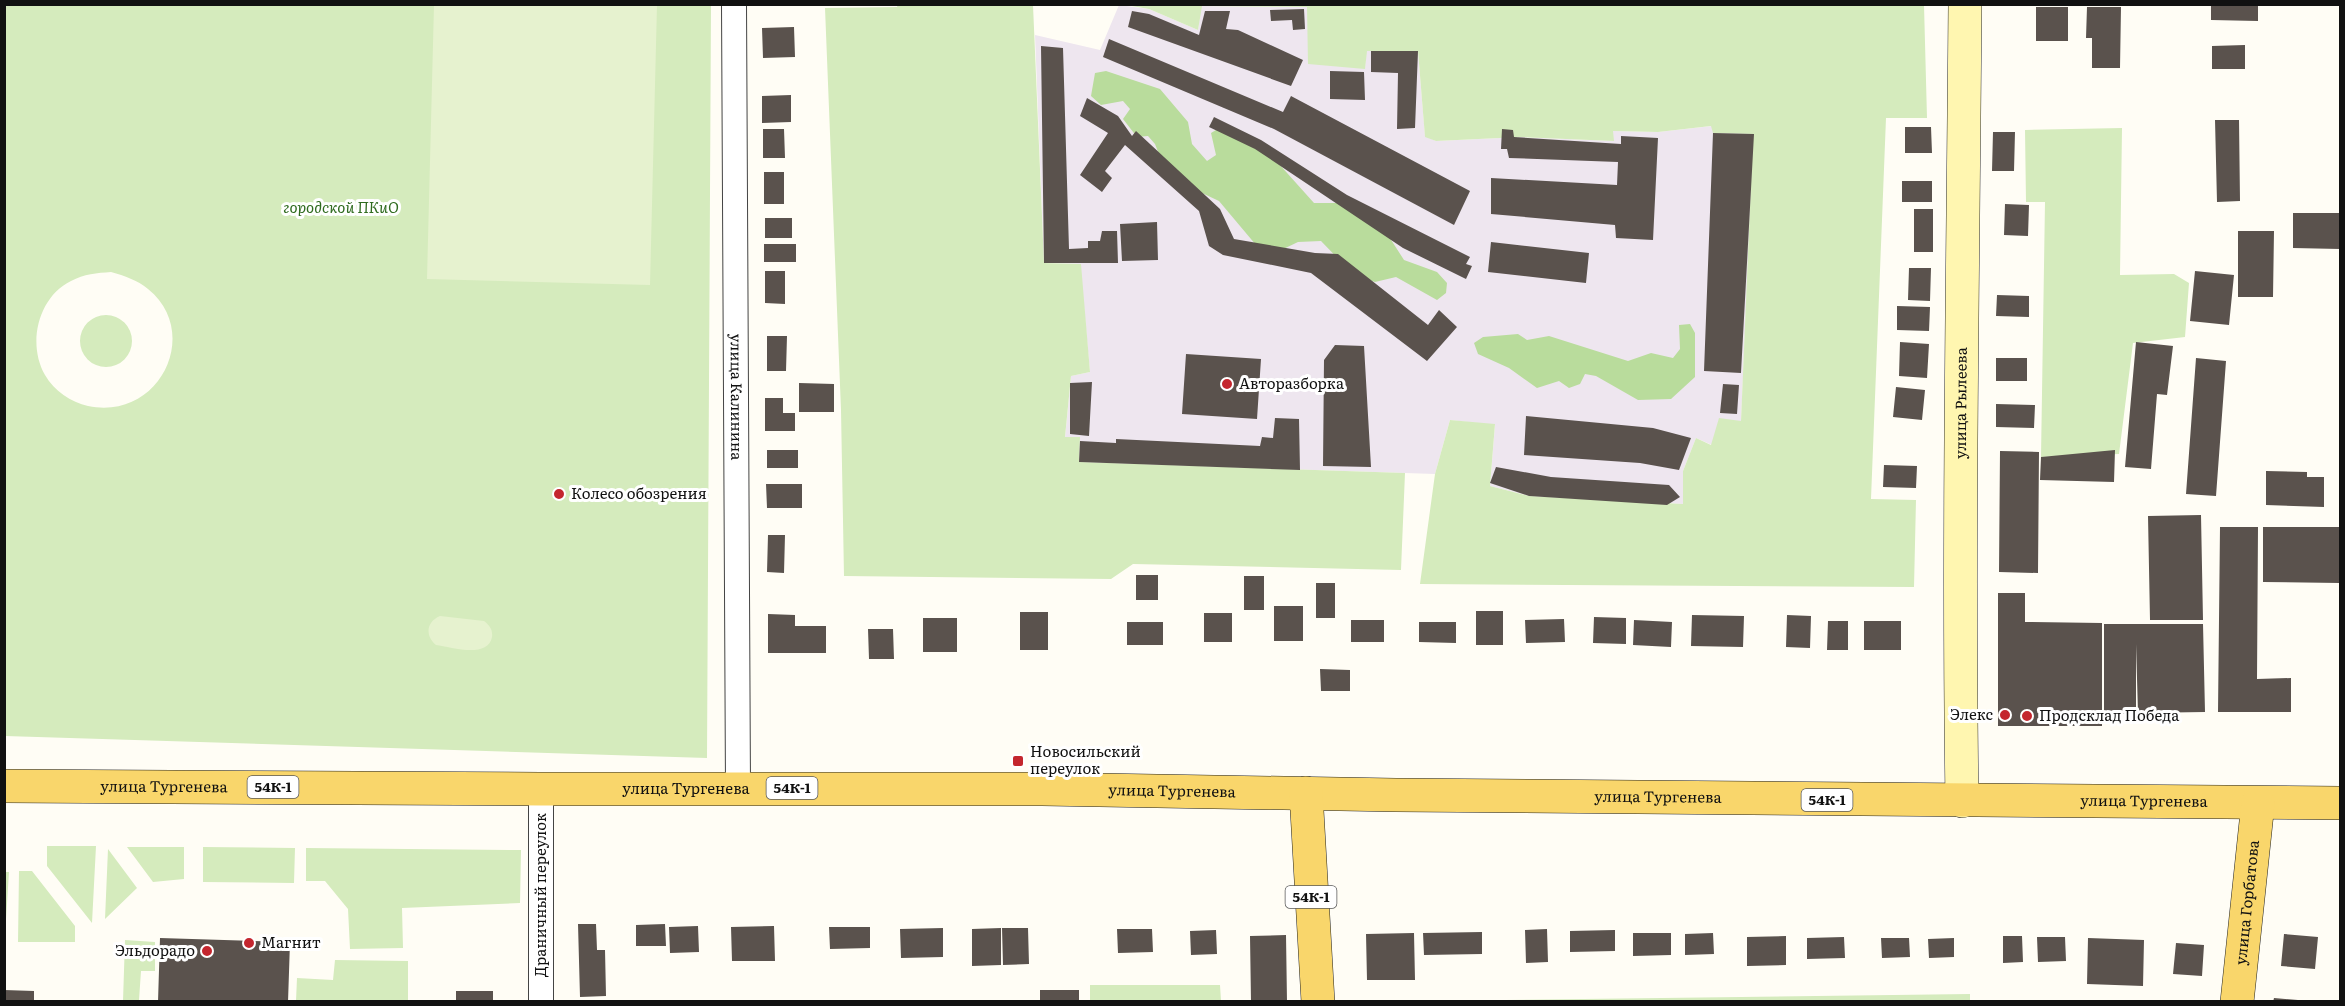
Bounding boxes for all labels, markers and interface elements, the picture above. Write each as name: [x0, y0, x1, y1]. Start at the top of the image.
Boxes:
park label: городской ПКиО: [283, 195, 399, 218]
street label: улица Калинина: [726, 334, 749, 461]
street label: улица Рылеева: [1948, 346, 1972, 459]
place label: Авторазборка: [1239, 371, 1345, 394]
marker: Авторазборка: [1220, 377, 1234, 391]
place label: Колесо обозрения: [571, 481, 707, 504]
marker: Колесо обозрения: [552, 487, 566, 501]
place label: Элекс: [1950, 702, 1994, 725]
place label: Продсклад Победа: [2039, 703, 2180, 726]
marker: Элекс: [1998, 708, 2012, 722]
marker: Продсклад Победа: [2020, 709, 2034, 723]
place label: Новосильский переулок: [1030, 739, 1141, 779]
marker: Новосильский переулок: [1011, 754, 1025, 768]
street label: улица Тургенева: [100, 774, 229, 797]
road number: 54К-1: [248, 776, 298, 798]
street label: улица Тургенева: [622, 776, 751, 799]
road number: 54К-1: [766, 777, 818, 799]
street label: улица Тургенева: [1108, 777, 1237, 802]
street label: улица Тургенева: [1594, 784, 1723, 808]
street label: улица Тургенева: [2080, 788, 2209, 812]
road number: 54К-1: [1802, 789, 1852, 811]
street label: Драничный переулок: [528, 813, 551, 977]
street label: улица Горбатова: [2228, 838, 2264, 966]
road number: 54К-1: [1286, 886, 1336, 908]
place label: Магнит: [261, 930, 321, 953]
marker: Магнит: [242, 936, 256, 950]
place label: Эльдорадо: [115, 938, 195, 961]
marker: Эльдорадо: [200, 944, 214, 958]

